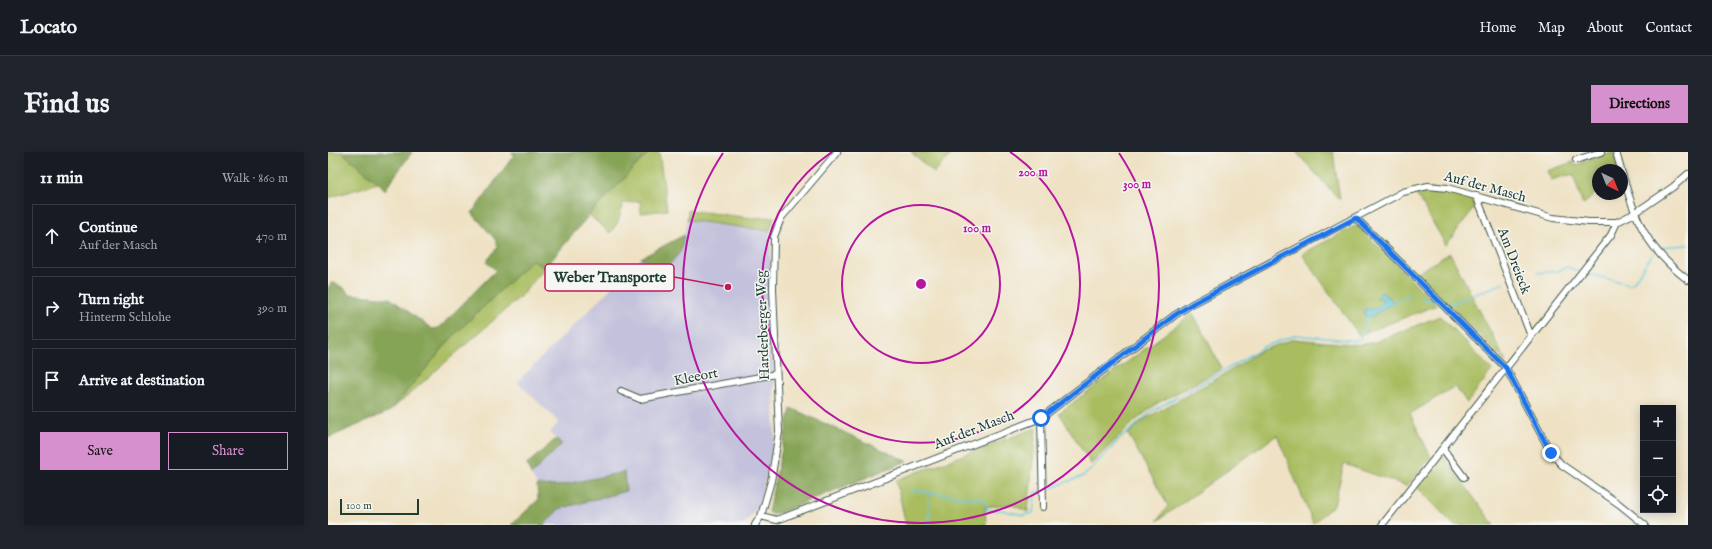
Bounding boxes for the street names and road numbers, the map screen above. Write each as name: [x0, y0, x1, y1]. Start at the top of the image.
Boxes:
street label: Auf der Masch: [1441, 167, 1529, 207]
street label: Am Dreieck: [1493, 224, 1535, 297]
street label: Harderberger Weg: [752, 269, 774, 380]
street label: Kleeort: [673, 364, 720, 390]
street label: Auf der Masch: [930, 406, 1017, 454]

